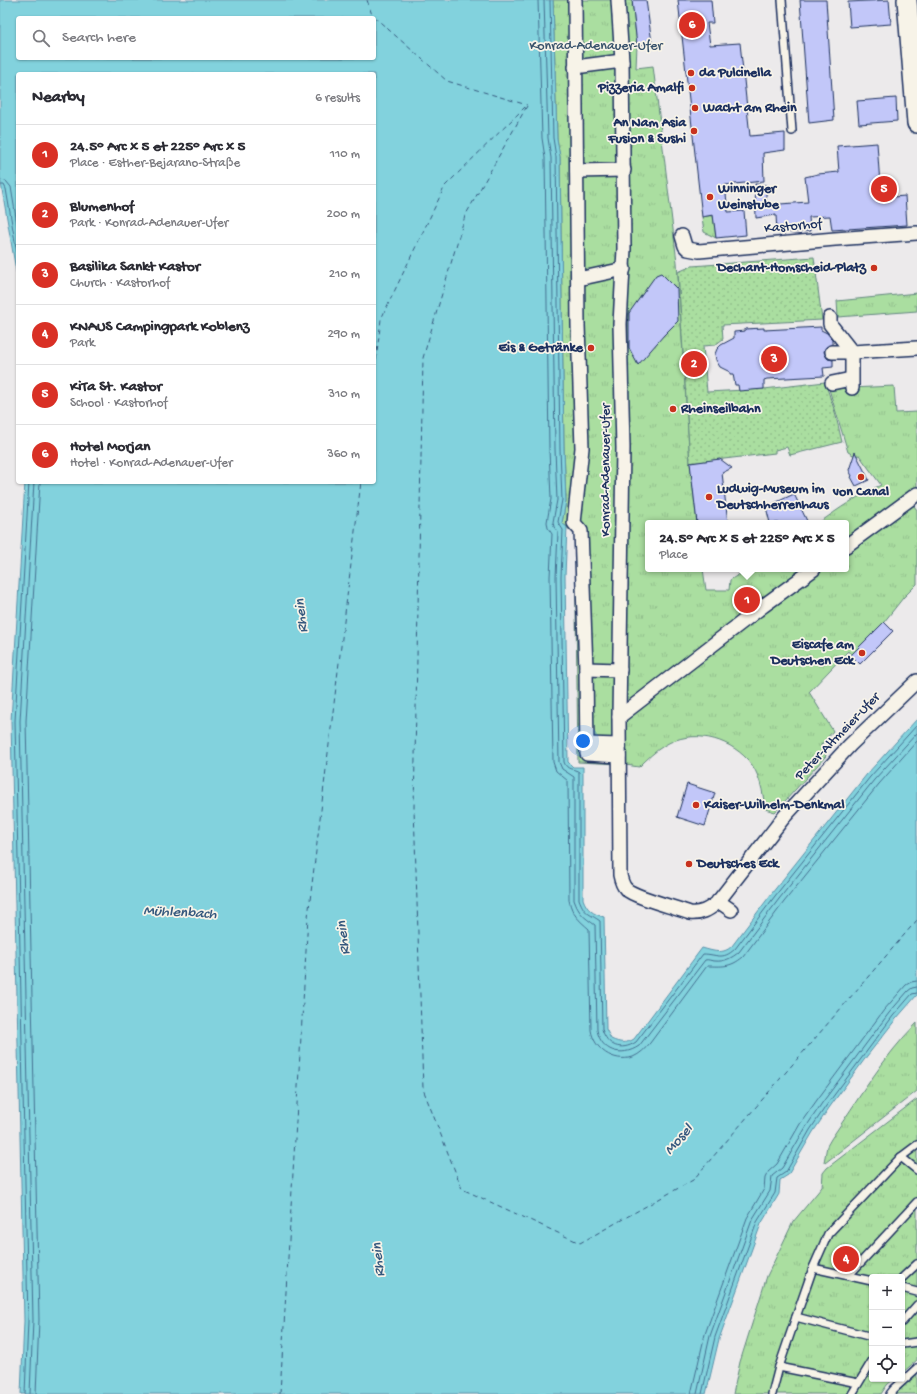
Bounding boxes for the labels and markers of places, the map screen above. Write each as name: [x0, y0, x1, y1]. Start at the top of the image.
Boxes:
pin: 6: [679, 10, 705, 40]
place label: da Pulcinella: [699, 65, 773, 82]
marker: da Pulcinella: [686, 68, 696, 78]
place label: Pizzeria Amalfi: [597, 80, 684, 97]
marker: Pizzeria Amalfi: [687, 83, 697, 93]
place label: Wacht am Rhein: [702, 100, 797, 117]
marker: Wacht am Rhein: [690, 103, 700, 113]
place label: An Nam Asia Fusion & Sushi: [607, 115, 687, 148]
marker: An Nam Asia Fusion & Sushi: [689, 126, 699, 136]
pin: 5: [871, 174, 897, 204]
place label: Winninger Weinstube: [717, 181, 780, 214]
marker: Winninger Weinstube: [705, 192, 715, 202]
place label: Dechant-Homscheid-Platz: [715, 260, 867, 277]
marker: Dechant-Homscheid-Platz: [869, 263, 879, 273]
place label: Eis & Getränke: [498, 340, 584, 357]
marker: Eis & Getränke: [586, 343, 596, 353]
pin: 3: [761, 344, 787, 374]
pin: 2: [681, 349, 707, 379]
place label: Rheinseilbahn: [680, 401, 761, 418]
marker: Rheinseilbahn: [668, 404, 678, 414]
marker: von Canal: [856, 472, 866, 482]
place label: Ludwig-Museum im Deutschherrenhaus: [715, 481, 829, 514]
place label: von Canal: [832, 484, 889, 501]
marker: Ludwig-Museum im Deutschherrenhaus: [704, 492, 714, 502]
pin: 1: [734, 585, 760, 615]
place label: Eiscafe am Deutschen Eck: [769, 637, 856, 670]
marker: Eiscafe am Deutschen Eck: [857, 648, 867, 658]
place label: Kaiser-Wilhelm-Denkmal: [703, 797, 844, 814]
marker: Kaiser-Wilhelm-Denkmal: [691, 800, 701, 810]
place label: Deutsches Eck: [695, 856, 780, 873]
marker: Deutsches Eck: [684, 859, 694, 869]
pin: 4: [833, 1244, 859, 1274]

